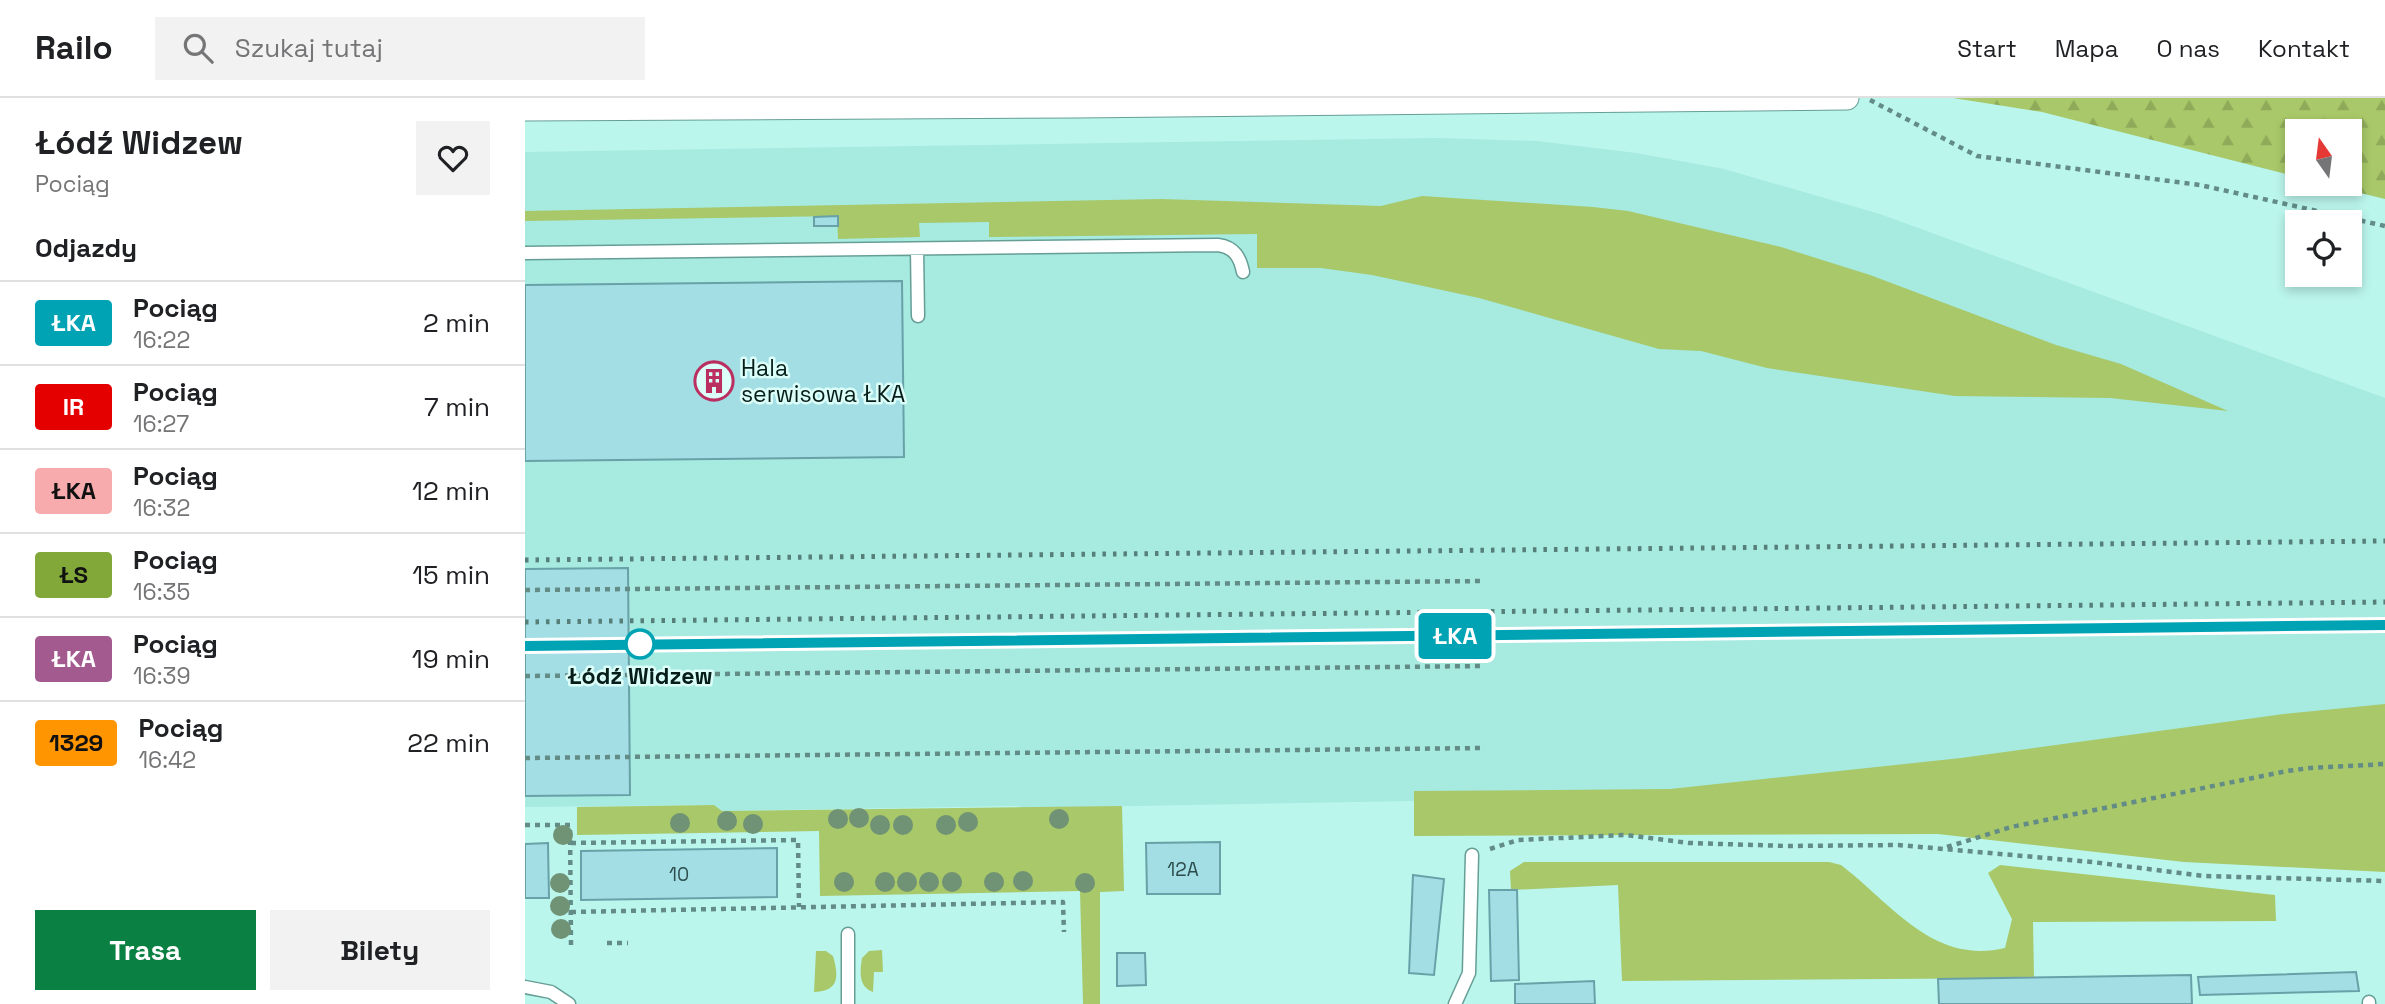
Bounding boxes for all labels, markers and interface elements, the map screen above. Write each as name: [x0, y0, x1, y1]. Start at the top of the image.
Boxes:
search box: [155, 17, 645, 80]
text: Railo: [35, 27, 113, 69]
icon: search: [179, 29, 217, 67]
text: Szukaj tutaj: [235, 31, 383, 65]
text: Start: [1957, 33, 2017, 64]
text: Mapa: [2055, 33, 2119, 64]
text: O nas: [2157, 33, 2220, 64]
text: Kontakt: [2258, 33, 2350, 64]
north arrow: [2285, 119, 2363, 196]
map controls: [2285, 119, 2362, 287]
button: heart: [416, 121, 490, 195]
text: Łódź Widzew: [35, 122, 243, 164]
text: Pociąg: [35, 169, 110, 199]
button: locate: [2285, 210, 2362, 287]
text: Odjazdy: [35, 231, 137, 265]
text: Pociąg: [133, 291, 218, 325]
text: 2 min: [423, 306, 490, 340]
text: ŁKA: [51, 307, 96, 338]
text: 16:22: [133, 325, 190, 355]
place label: Hala serwisowa ŁKA: [741, 353, 905, 409]
building icon: Hala serwisowa ŁKA: [693, 360, 735, 402]
text: Pociąg: [133, 375, 218, 409]
text: 7 min: [424, 390, 490, 424]
text: IR: [63, 391, 84, 422]
text: 16:27: [133, 409, 189, 439]
text: Pociąg: [133, 459, 218, 493]
text: 12 min: [412, 474, 490, 508]
text: ŁKA: [51, 475, 96, 506]
text: 16:32: [133, 493, 190, 523]
text: Pociąg: [133, 543, 218, 577]
text: 15 min: [412, 558, 490, 592]
text: ŁS: [59, 559, 88, 590]
text: 16:35: [133, 577, 190, 607]
line badge: ŁKA: [1415, 613, 1495, 659]
text: ŁKA: [1433, 620, 1477, 651]
text: Pociąg: [133, 627, 218, 661]
marker: Łódź Widzew: [625, 629, 655, 659]
text: 19 min: [412, 642, 490, 676]
text: ŁKA: [51, 643, 96, 674]
text: 16:39: [133, 661, 190, 691]
place label: Łódź Widzew: [568, 661, 712, 691]
text: Pociąg: [138, 711, 223, 745]
text: 22 min: [407, 726, 490, 760]
text: 1329: [49, 727, 103, 758]
text: 16:42: [138, 745, 196, 775]
house number: 12A: [1167, 857, 1199, 882]
house number: 10: [669, 862, 689, 887]
button: Trasa: [35, 910, 256, 990]
button: Bilety: [270, 910, 490, 990]

